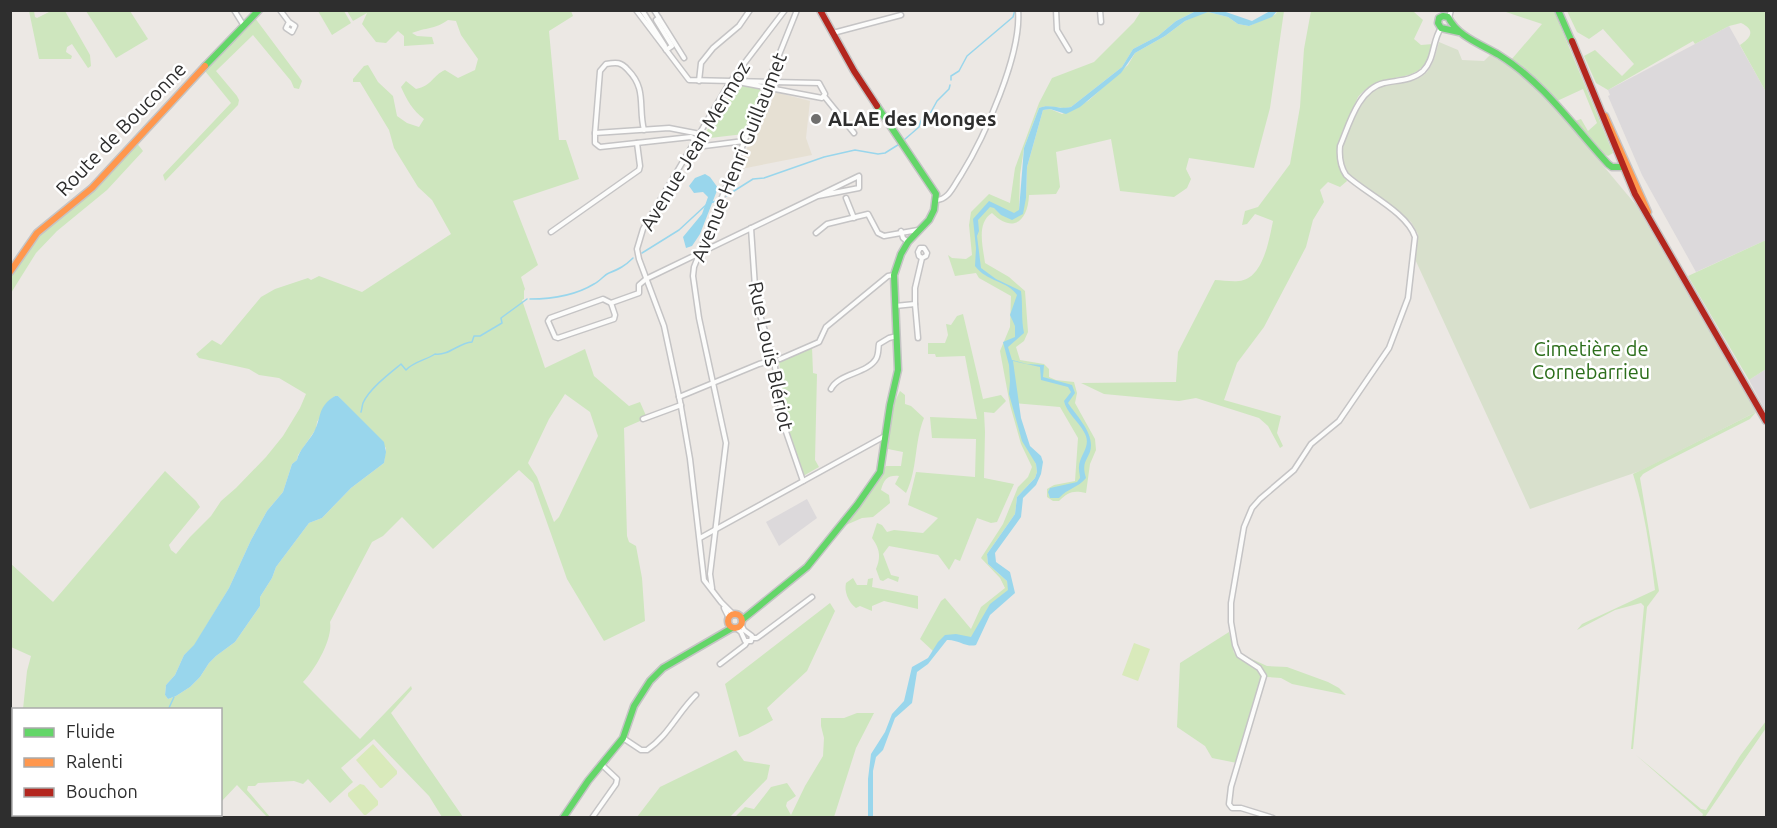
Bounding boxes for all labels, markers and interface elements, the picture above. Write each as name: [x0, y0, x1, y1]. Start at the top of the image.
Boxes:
street label: Avenue Henri Guillaumet: [686, 49, 791, 265]
street label: Route de Bouconne: [51, 57, 190, 200]
street label: Avenue Jean Mermoz: [635, 57, 754, 234]
place label: ALAE des Monges: [828, 107, 996, 130]
marker: ALAE des Monges: [809, 112, 823, 126]
street label: Rue Louis Blériot: [744, 279, 799, 433]
park label: Cimetière de Cornebarrieu: [1532, 337, 1650, 383]
legend: [12, 708, 222, 816]
text: Fluide: [66, 721, 115, 741]
text: Ralenti: [66, 751, 123, 771]
text: Bouchon: [66, 781, 138, 801]

